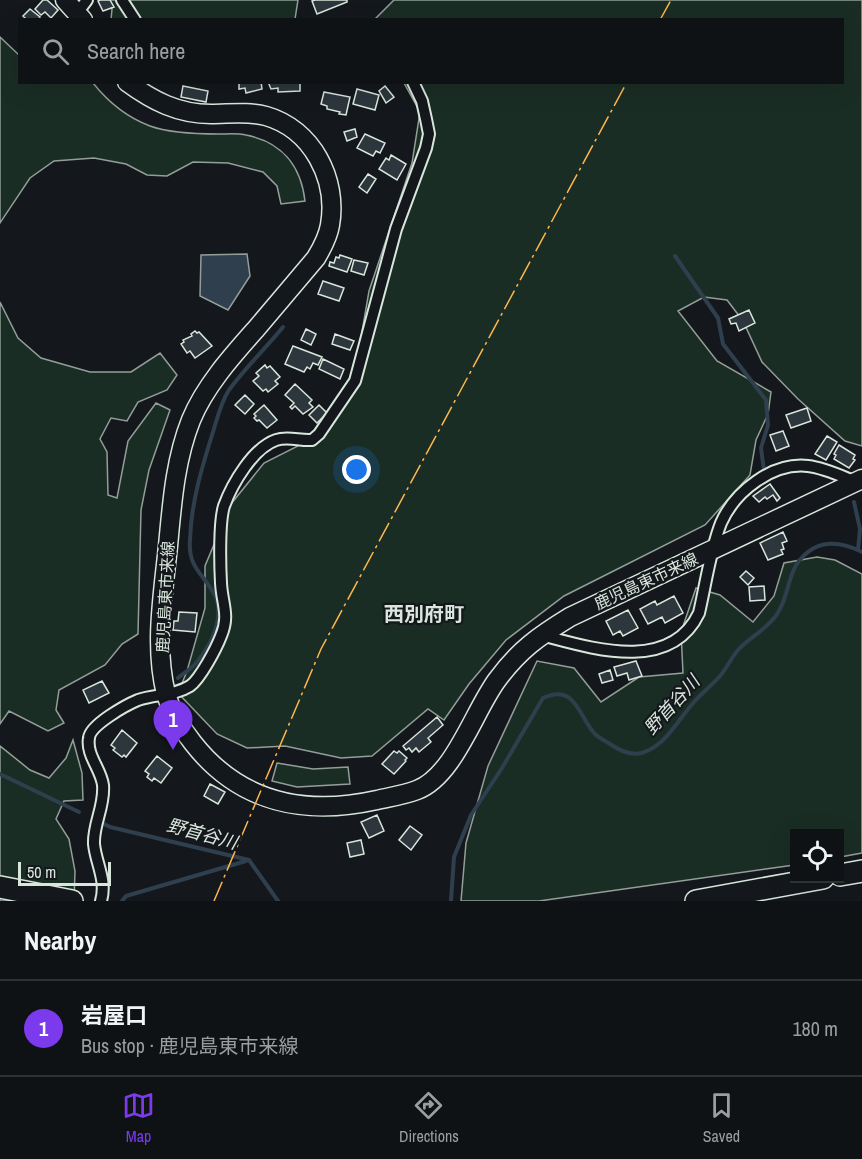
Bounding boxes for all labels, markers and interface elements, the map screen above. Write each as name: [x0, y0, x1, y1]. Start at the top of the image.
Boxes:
search box: [18, 18, 844, 84]
icon: search: [39, 35, 72, 68]
text: Search here: [87, 36, 185, 66]
your location: [342, 455, 371, 484]
street label: 鹿児島東市来線: [151, 540, 179, 654]
street label: 鹿児島東市来線: [591, 547, 701, 615]
district label: 西別府町: [384, 600, 464, 627]
water label: 野首谷川: [638, 668, 706, 740]
pin: 1: [154, 700, 192, 750]
water label: 野首谷川: [164, 812, 242, 855]
map controls: [790, 829, 844, 883]
button: locate: [790, 829, 844, 883]
scale bar: [18, 859, 111, 886]
text: 50 m: [27, 861, 56, 883]
text: Nearby: [24, 923, 96, 958]
text: 岩屋口: [81, 1000, 147, 1030]
text: 1: [39, 1015, 48, 1042]
text: 180 m: [792, 1015, 838, 1042]
text: Bus stop · 鹿児島東市来線: [81, 1032, 299, 1059]
tab: Map: [122, 1089, 155, 1147]
tab: Directions: [399, 1089, 459, 1147]
tab: Saved: [703, 1089, 740, 1147]

